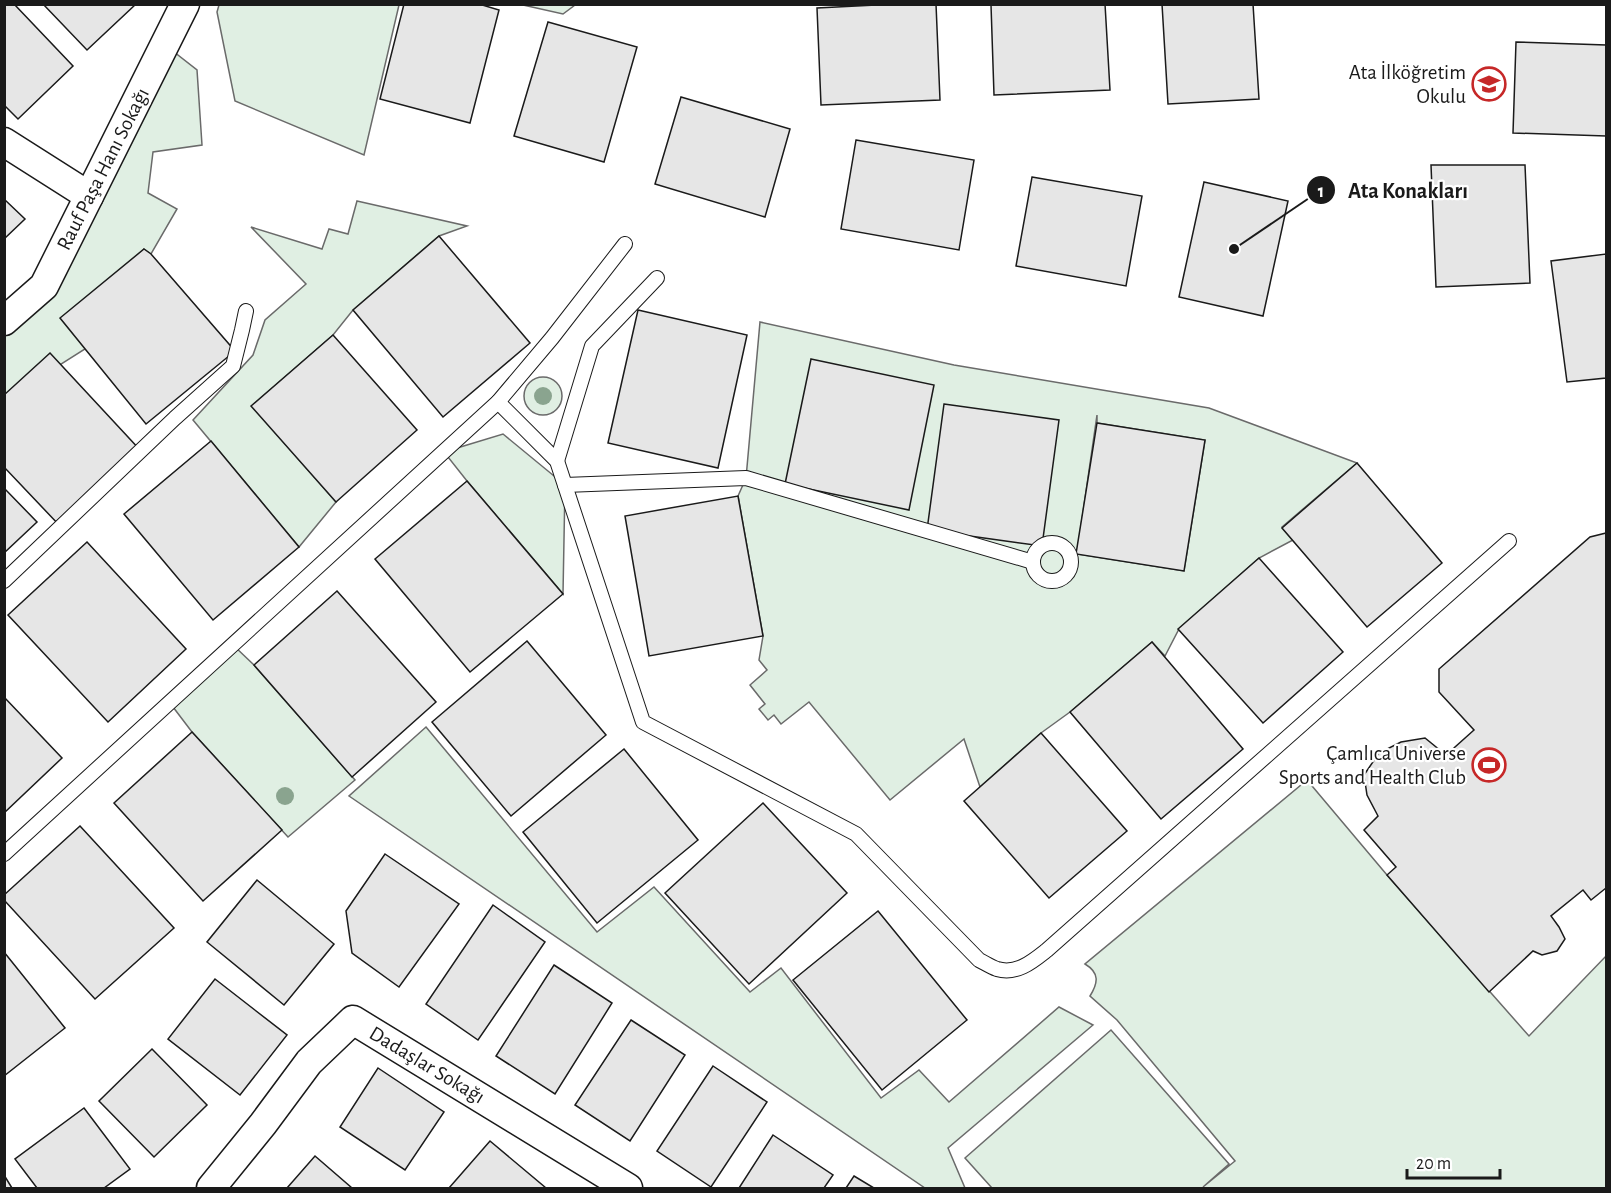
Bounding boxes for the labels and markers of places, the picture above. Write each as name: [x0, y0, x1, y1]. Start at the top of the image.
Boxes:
place label: Ata İlköğretim Okulu: [1349, 61, 1466, 107]
school or university icon: Ata İlköğretim Okulu: [1471, 66, 1507, 102]
callout: Ata Konakları: [1306, 170, 1480, 210]
place label: Çamlıca Universe Sports and Health Club: [1279, 743, 1466, 788]
sports icon: Çamlıca Universe Sports and Health Club: [1471, 747, 1507, 783]

